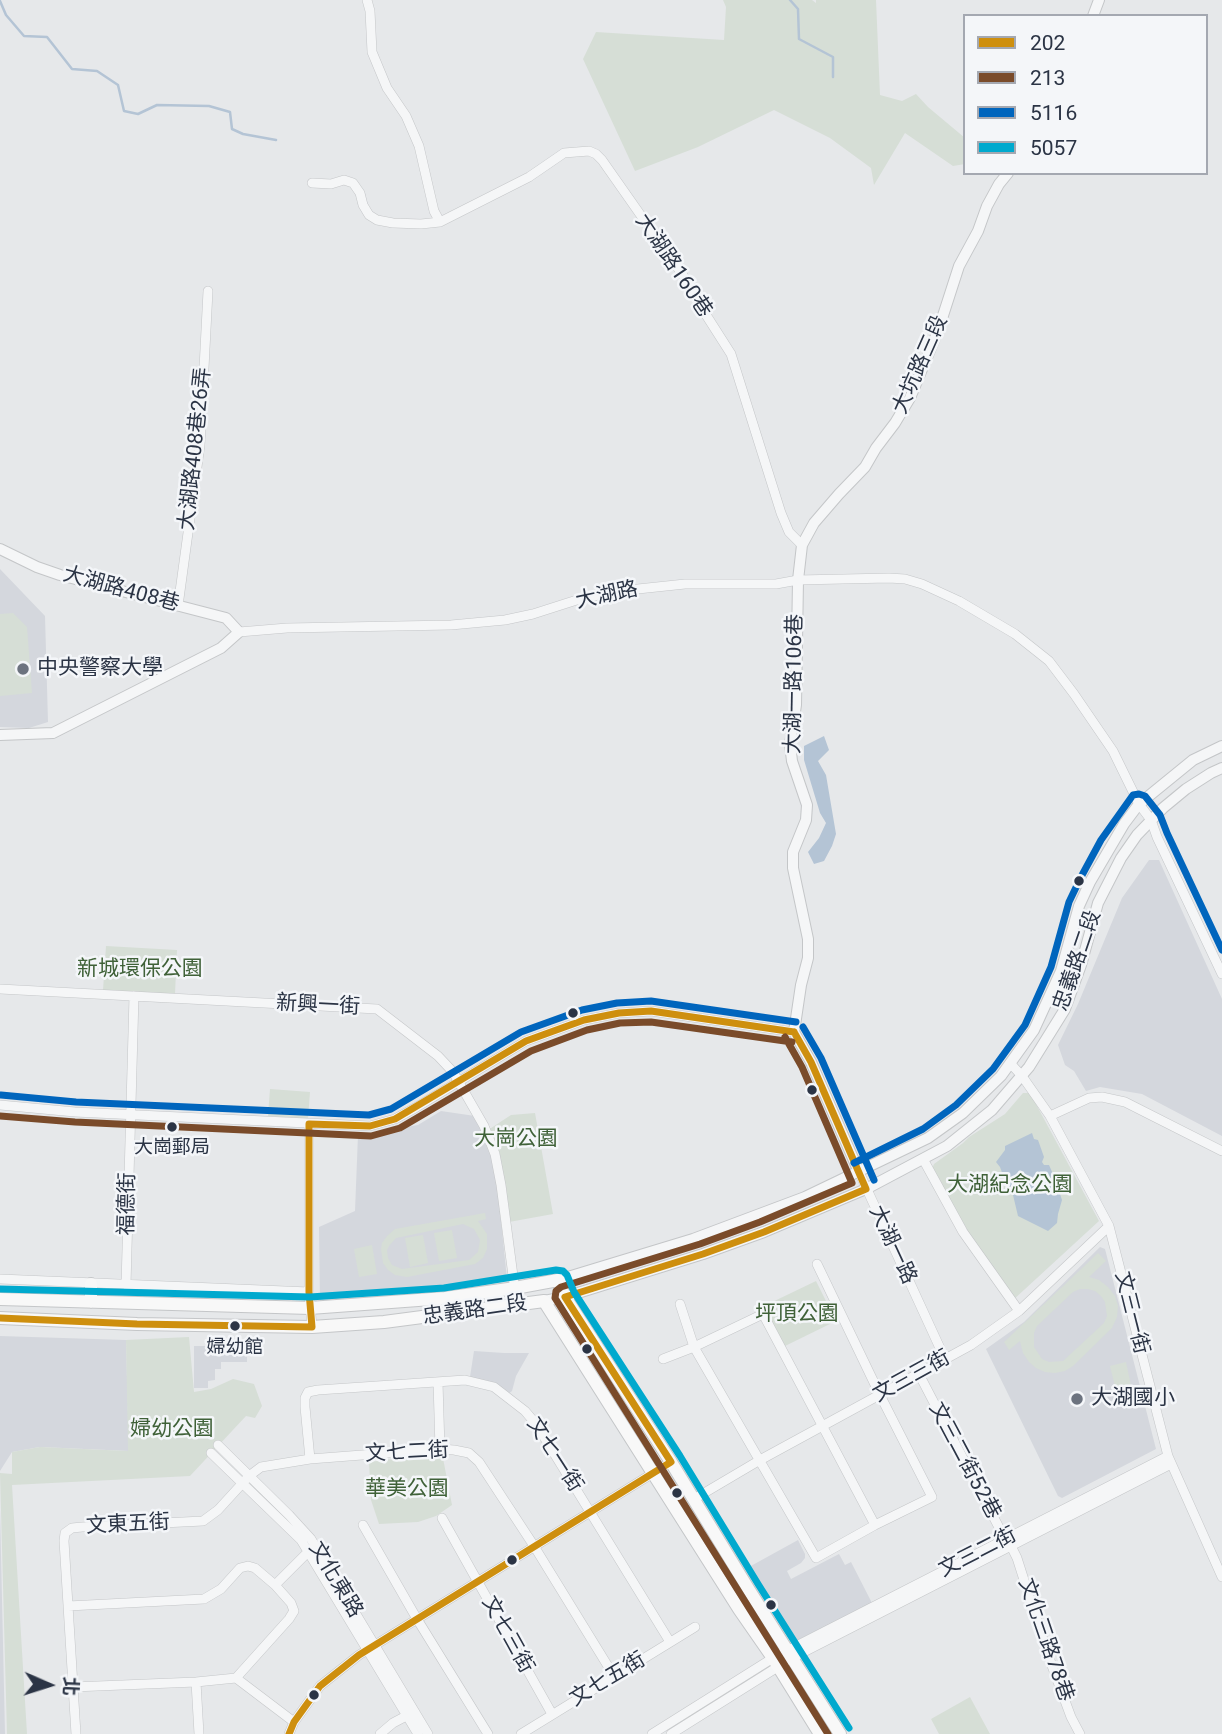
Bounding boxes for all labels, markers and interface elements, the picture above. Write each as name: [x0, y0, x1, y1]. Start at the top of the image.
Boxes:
legend: [963, 14, 1208, 175]
text: 202: [1030, 31, 1065, 55]
text: 213: [1030, 66, 1065, 90]
text: 5116: [1030, 101, 1077, 125]
text: 5057: [1030, 136, 1077, 160]
street label: 大湖路160巷: [629, 209, 717, 323]
street label: 大坑路三段: [888, 312, 954, 418]
street label: 大湖路408巷26弄: [175, 366, 217, 532]
street label: 大湖路408巷: [60, 562, 182, 618]
street label: 大湖路: [574, 577, 640, 615]
street label: 大湖一路106巷: [781, 614, 809, 754]
place label: 中央警察大學: [37, 656, 163, 682]
marker: 中央警察大學: [15, 661, 31, 677]
unlabelled marker: [1072, 874, 1086, 888]
street label: 忠義路二段: [1049, 907, 1107, 1015]
park label: 新城環保公園: [77, 957, 203, 983]
street label: 新興一街: [275, 991, 361, 1021]
unlabelled marker: [566, 1006, 580, 1020]
unlabelled marker: [805, 1083, 819, 1097]
marker: 大崗郵局: [165, 1120, 179, 1134]
park label: 大崗公園: [474, 1127, 558, 1153]
place label: 大崗郵局: [134, 1137, 210, 1159]
street label: 福德街: [115, 1172, 141, 1236]
park label: 大湖紀念公園: [947, 1173, 1073, 1199]
street label: 大湖一路: [863, 1202, 921, 1288]
street label: 文三一街: [1109, 1269, 1153, 1357]
street label: 忠義路二段: [421, 1291, 529, 1331]
park label: 坪頂公園: [755, 1302, 839, 1328]
marker: 婦幼館: [228, 1319, 242, 1333]
place label: 婦幼館: [207, 1337, 263, 1359]
unlabelled marker: [580, 1342, 594, 1356]
street label: 文三三街: [869, 1346, 955, 1408]
place label: 大湖國小: [1091, 1386, 1175, 1412]
marker: 大湖國小: [1069, 1391, 1085, 1407]
street label: 文三二街52巷: [923, 1398, 1005, 1524]
street label: 文七一街: [521, 1413, 587, 1497]
park label: 婦幼公園: [130, 1417, 214, 1443]
street label: 文七二街: [364, 1438, 450, 1468]
park label: 華美公園: [365, 1477, 449, 1503]
unlabelled marker: [670, 1486, 684, 1500]
street label: 文東五街: [85, 1510, 171, 1540]
street label: 文三二街: [935, 1523, 1021, 1583]
street label: 文化東路: [303, 1538, 367, 1622]
unlabelled marker: [505, 1553, 519, 1567]
street label: 文化三路78巷: [1012, 1575, 1078, 1705]
street label: 文七三街: [476, 1592, 538, 1678]
unlabelled marker: [764, 1598, 778, 1612]
street label: 文七五街: [566, 1648, 650, 1712]
north arrow: [14, 1650, 84, 1720]
text: 北: [58, 1676, 82, 1696]
unlabelled marker: [307, 1688, 321, 1702]

